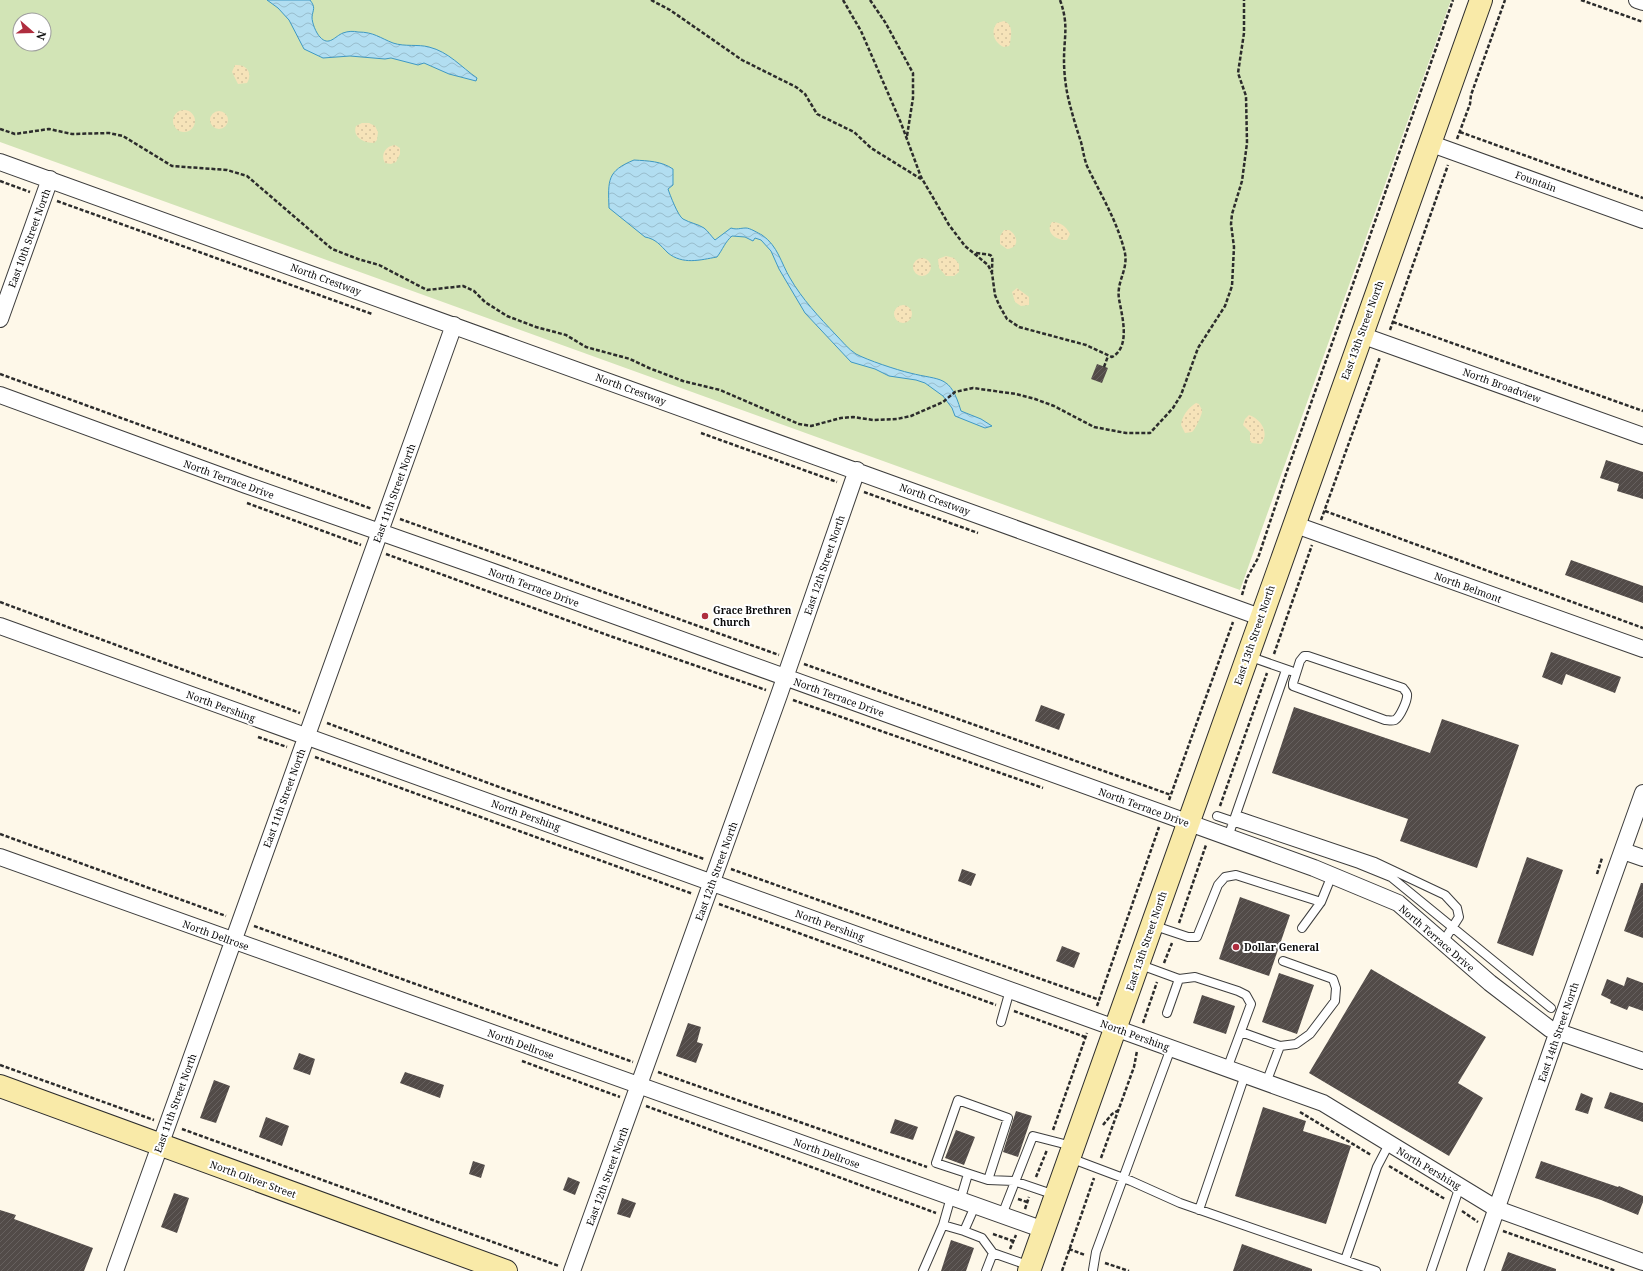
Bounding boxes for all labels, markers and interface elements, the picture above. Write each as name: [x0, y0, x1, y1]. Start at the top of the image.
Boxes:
north arrow: [12, 12, 52, 52]
text: N: [33, 29, 50, 43]
street label: Fountain: [1513, 167, 1559, 195]
street label: East 10th Street North: [5, 186, 54, 290]
street label: North Crestway: [289, 260, 364, 298]
street label: East 13th Street North: [1338, 278, 1387, 382]
street label: North Broadview: [1461, 364, 1543, 406]
street label: North Crestway: [594, 370, 669, 408]
street label: East 11th Street North: [370, 441, 419, 545]
street label: North Terrace Drive: [182, 456, 276, 502]
street label: North Crestway: [898, 480, 973, 518]
street label: East 12th Street North: [800, 513, 848, 617]
street label: North Terrace Drive: [487, 564, 581, 610]
street label: North Belmont: [1432, 568, 1504, 606]
street label: East 13th Street North: [1230, 583, 1278, 687]
place label: Grace Brethren Church: [713, 603, 792, 629]
marker: Grace Brethren Church: [700, 611, 710, 621]
street label: North Terrace Drive: [792, 674, 886, 720]
street label: North Pershing: [185, 687, 258, 725]
street label: East 11th Street North: [260, 746, 309, 850]
street label: North Terrace Drive: [1097, 784, 1191, 830]
street label: North Pershing: [490, 796, 563, 834]
street label: East 12th Street North: [692, 819, 741, 923]
street label: East 13th Street North: [1122, 889, 1170, 993]
street label: North Terrace Drive: [1396, 901, 1478, 975]
street label: North Pershing: [794, 906, 867, 944]
street label: North Dellrose: [181, 916, 251, 954]
place label: Dollar General: [1244, 940, 1320, 954]
marker: Dollar General: [1231, 942, 1241, 952]
street label: East 14th Street North: [1534, 980, 1582, 1084]
street label: North Pershing: [1099, 1016, 1172, 1054]
street label: North Dellrose: [486, 1025, 556, 1063]
street label: East 11th Street North: [151, 1051, 200, 1155]
street label: East 12th Street North: [583, 1124, 632, 1228]
street label: North Dellrose: [792, 1134, 862, 1172]
street label: North Pershing: [1394, 1143, 1464, 1193]
street label: North Oliver Street: [208, 1157, 298, 1201]

